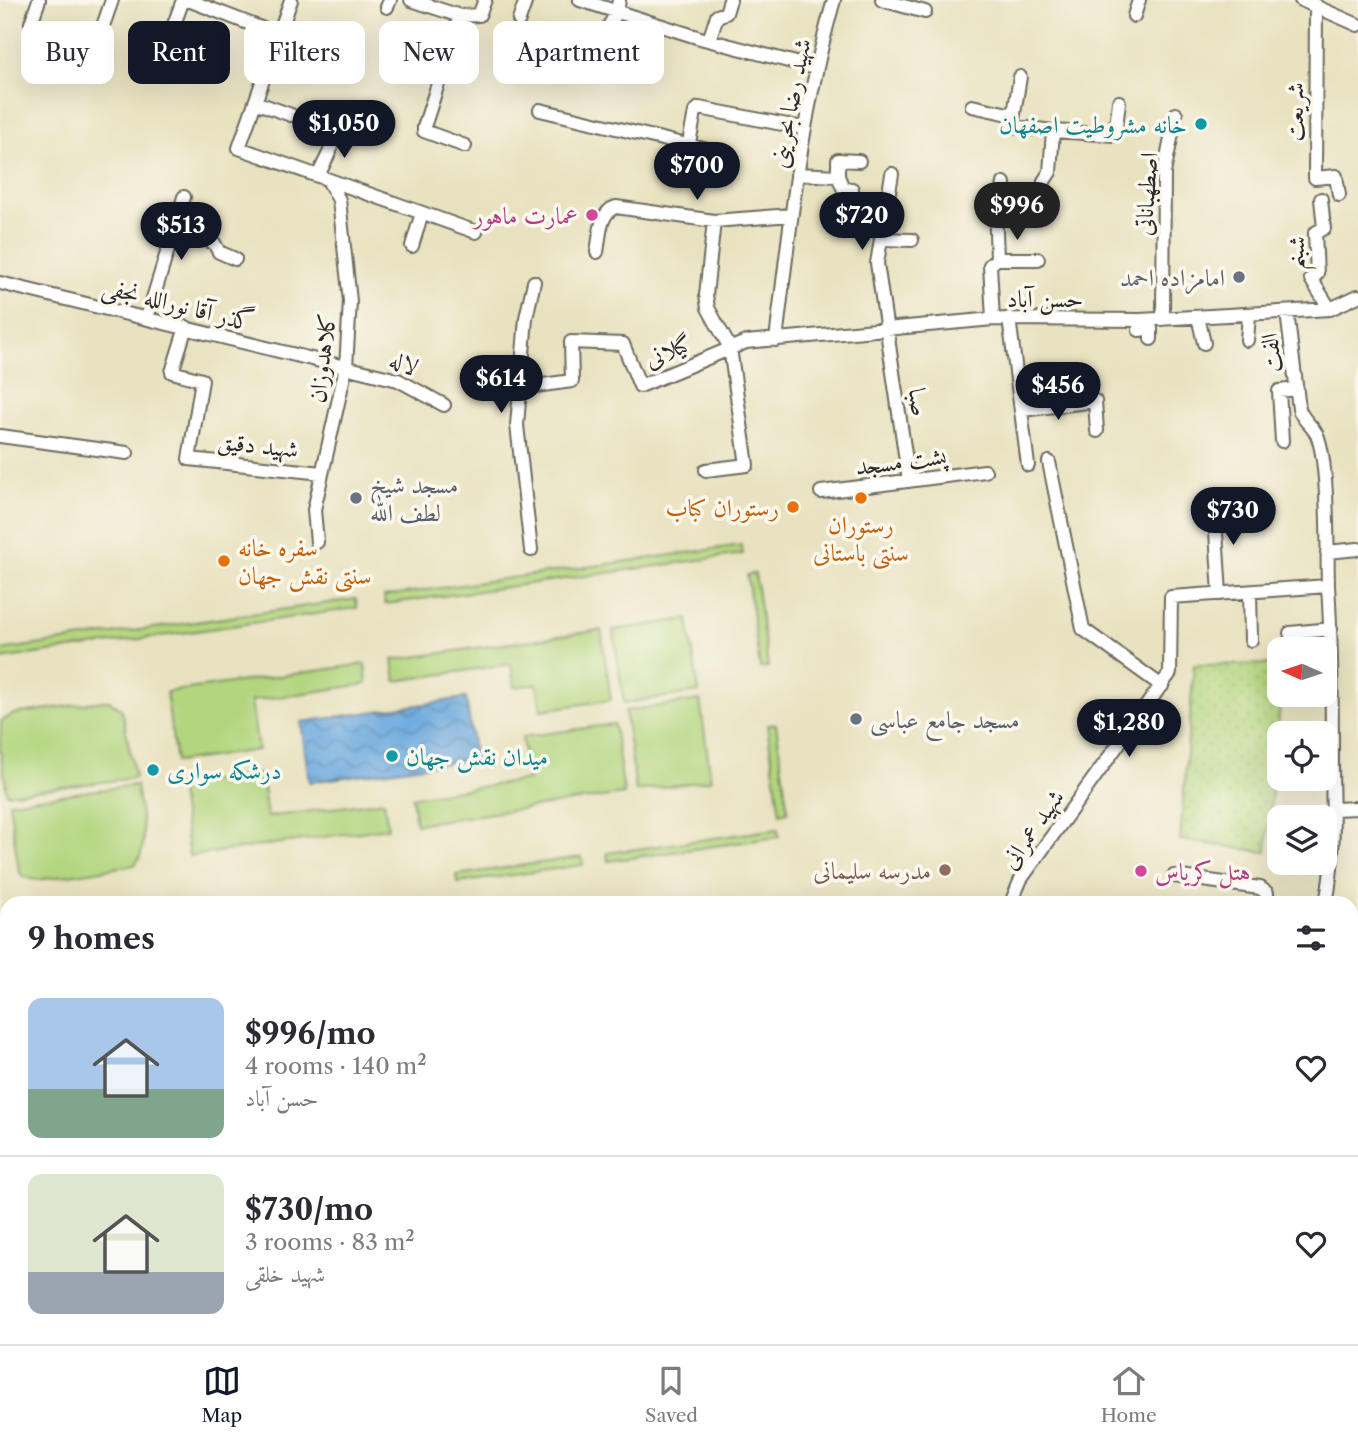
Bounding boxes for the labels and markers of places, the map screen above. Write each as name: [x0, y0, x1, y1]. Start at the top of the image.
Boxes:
pin: $1,050: [287, 100, 401, 160]
place label: خانه مشروطیت اصفهان: [999, 110, 1187, 141]
marker: خانه مشروطیت اصفهان: [1193, 116, 1209, 132]
pin: $700: [656, 142, 738, 202]
pin: $996: [976, 182, 1058, 242]
pin: $720: [821, 192, 903, 252]
place label: عمارت ماهور: [472, 201, 578, 231]
pin: $513: [140, 202, 222, 262]
marker: عمارت ماهور: [584, 207, 600, 223]
place label: امامزاده احمد: [1120, 263, 1225, 295]
marker: امامزاده احمد: [1231, 269, 1247, 285]
pin: $614: [460, 356, 542, 415]
pin: $456: [1017, 362, 1099, 422]
place label: مسجد شیخ لطف الله: [370, 470, 458, 527]
pin: $730: [1192, 488, 1274, 547]
marker: مسجد شیخ لطف الله: [348, 490, 364, 506]
marker: رستوران سنتی باستانی: [853, 490, 869, 506]
place label: رستوران کباب: [665, 493, 779, 523]
marker: رستوران کباب: [785, 499, 801, 515]
place label: رستوران سنتی باستانی: [813, 510, 909, 570]
place label: سفره خانه سنتی نقش جهان: [238, 533, 372, 593]
marker: سفره خانه سنتی نقش جهان: [216, 553, 232, 569]
pin: $1,280: [1072, 700, 1186, 759]
place label: مسجد جامع عباسی: [870, 705, 1020, 742]
marker: مسجد جامع عباسی: [848, 711, 864, 727]
place label: میدان نقش جهان: [406, 742, 548, 773]
marker: میدان نقش جهان: [384, 748, 400, 764]
place label: درشکه سواری: [167, 756, 282, 786]
marker: درشکه سواری: [145, 762, 161, 778]
place label: مدرسه سلیمانی: [813, 856, 931, 885]
place label: هتل کریاس: [1155, 857, 1251, 889]
marker: مدرسه سلیمانی: [937, 862, 953, 878]
marker: هتل کریاس: [1133, 863, 1149, 879]

